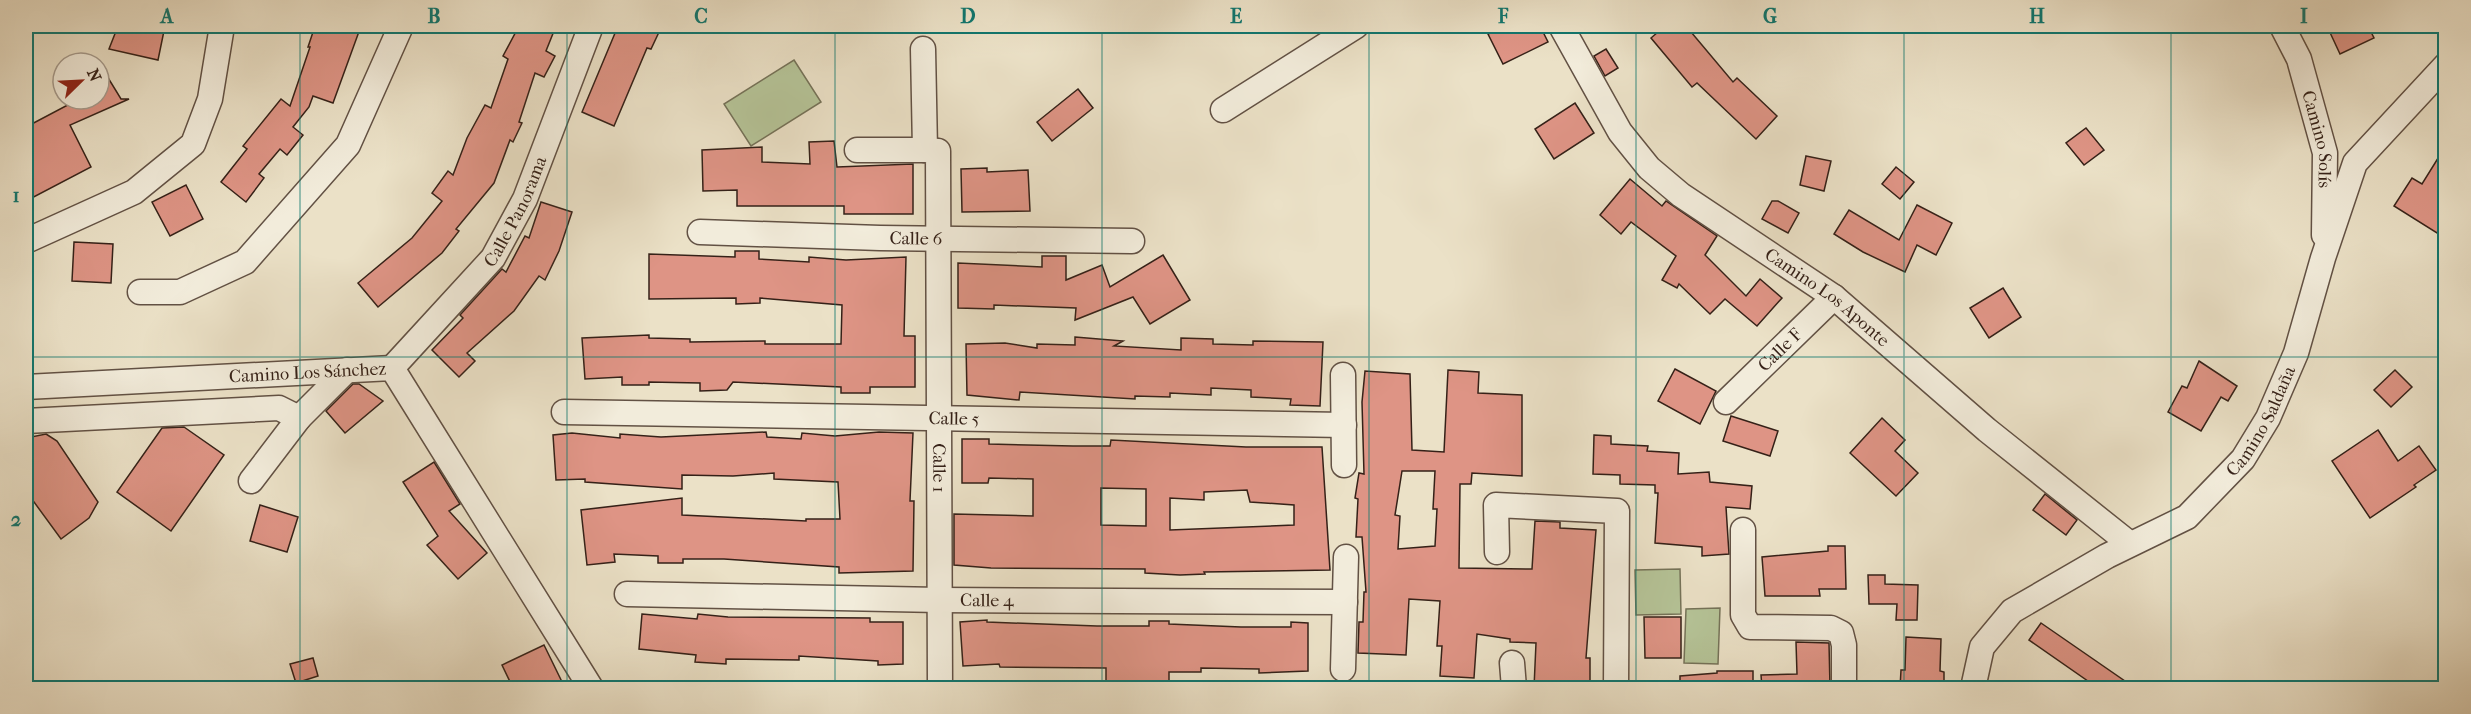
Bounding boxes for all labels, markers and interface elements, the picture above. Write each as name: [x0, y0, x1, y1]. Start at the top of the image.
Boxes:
text: A: [159, 5, 175, 28]
text: B: [427, 5, 441, 28]
text: C: [694, 5, 708, 28]
text: D: [960, 5, 976, 28]
text: E: [1230, 5, 1242, 28]
text: F: [1497, 5, 1509, 28]
text: G: [1763, 5, 1777, 28]
text: H: [2029, 5, 2045, 28]
text: I: [2300, 5, 2308, 28]
north arrow: [51, 51, 111, 111]
text: N: [83, 66, 106, 85]
street label: Camino Solís: [2298, 88, 2336, 189]
street label: Calle Panorama: [479, 153, 551, 272]
text: 1: [12, 184, 20, 207]
street label: Calle 6: [889, 228, 943, 249]
street label: Camino Los Aponte: [1761, 243, 1894, 351]
street label: Calle F: [1754, 324, 1806, 376]
street label: Camino Los Sánchez: [228, 358, 387, 387]
street label: Camino Saldaña: [2222, 362, 2300, 481]
street label: Calle 5: [928, 408, 980, 429]
street label: Calle 1: [929, 443, 950, 493]
text: 2: [11, 508, 21, 531]
street label: Calle 4: [960, 590, 1014, 611]

